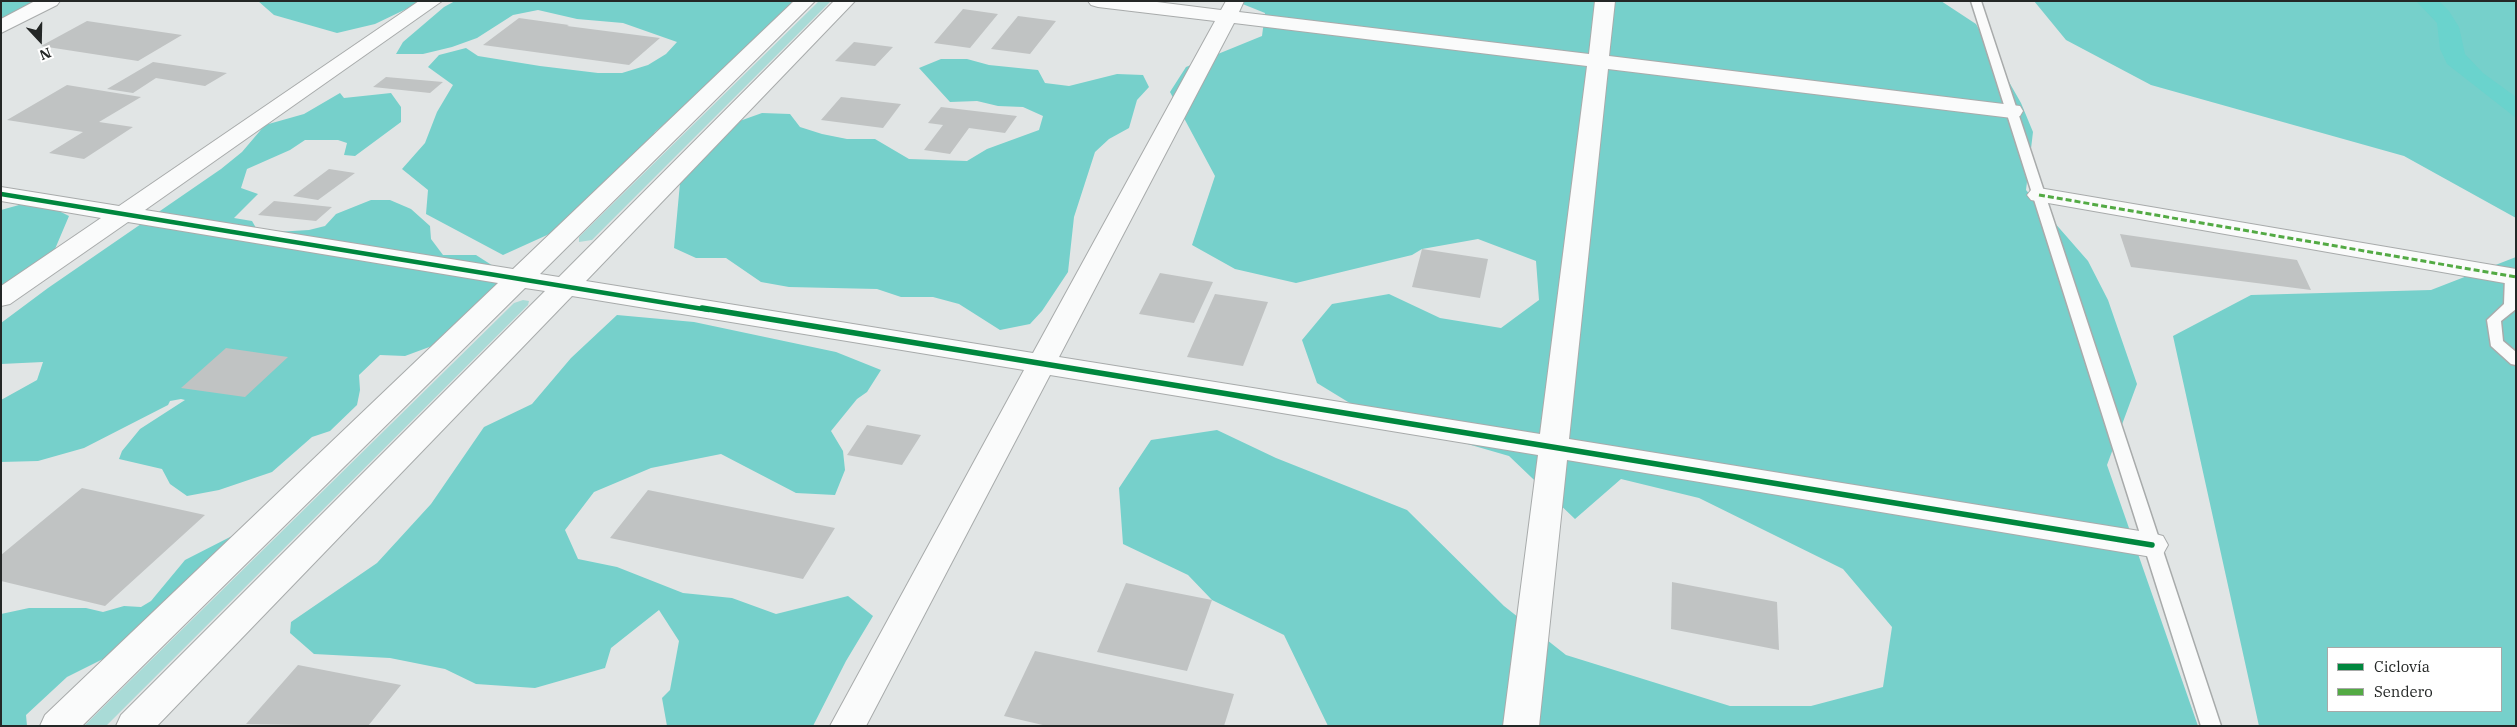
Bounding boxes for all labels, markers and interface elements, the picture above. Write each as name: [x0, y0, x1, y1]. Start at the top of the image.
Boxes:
north arrow: [15, 15, 65, 65]
text: N: [37, 44, 54, 64]
legend: [2327, 647, 2502, 712]
text: Ciclovía: [2374, 657, 2430, 676]
text: Sendero: [2374, 682, 2433, 701]

